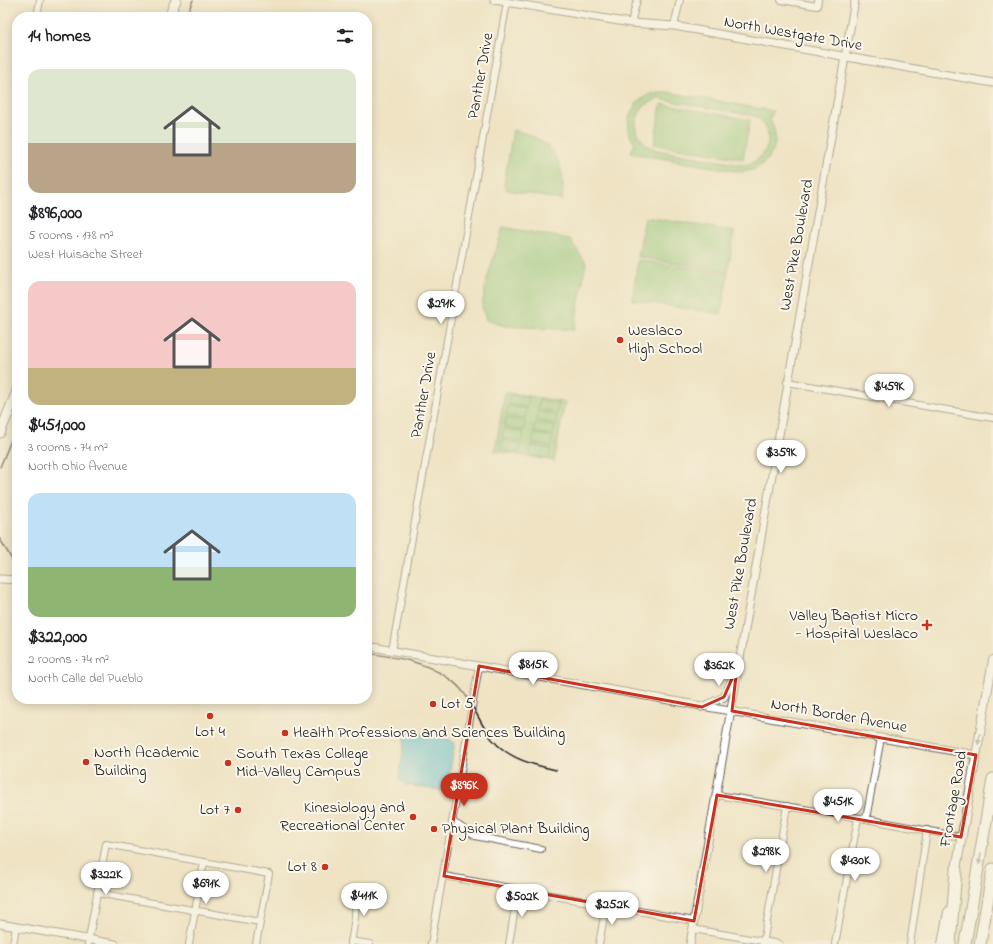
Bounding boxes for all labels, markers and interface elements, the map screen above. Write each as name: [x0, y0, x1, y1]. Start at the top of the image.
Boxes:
street label: North Westgate Drive: [722, 10, 865, 58]
text: 14 homes: [28, 24, 91, 49]
icon: filters: [334, 25, 356, 47]
street label: Panther Drive: [462, 30, 501, 121]
icon: home: [156, 95, 228, 167]
street label: West Pike Boulevard: [774, 177, 820, 313]
text: $896,000: [28, 201, 82, 226]
text: 5 rooms · 178 m²: [28, 226, 114, 245]
text: West Huisache Street: [28, 245, 143, 264]
pin: $291K: [413, 291, 469, 325]
text: $291K: [427, 294, 455, 313]
icon: home: [156, 307, 228, 379]
place label: Weslaco High School: [628, 319, 702, 361]
marker: Weslaco High School: [615, 335, 625, 345]
street label: Panther Drive: [405, 349, 444, 440]
pin: $459K: [861, 374, 917, 408]
text: $459K: [874, 377, 904, 396]
text: $451,000: [28, 413, 85, 438]
text: 3 rooms · 74 m²: [28, 438, 108, 457]
pin: $359K: [753, 440, 809, 474]
text: $359K: [766, 443, 796, 462]
text: North Ohio Avenue: [28, 457, 127, 476]
street label: West Pike Boulevard: [718, 496, 764, 632]
icon: home: [156, 519, 228, 591]
place label: Valley Baptist Micro - Hospital Weslaco: [789, 604, 918, 646]
marker: Valley Baptist Micro - Hospital Weslaco: [921, 619, 933, 631]
text: $322,000: [28, 625, 87, 650]
text: 2 rooms · 74 m²: [28, 650, 109, 669]
pin: $815K: [505, 652, 561, 686]
pin: $362K: [691, 653, 747, 687]
text: $815K: [518, 655, 548, 674]
text: $362K: [703, 656, 735, 675]
text: North Calle del Pueblo: [28, 669, 143, 688]
place label: Lot 5: [441, 692, 474, 716]
street label: North Border Avenue: [769, 692, 910, 740]
marker: Lot 5: [428, 699, 438, 709]
marker: Lot 4: [205, 711, 215, 721]
place label: Lot 4: [195, 720, 226, 744]
place label: Health Professions and Sciences Building: [293, 721, 565, 745]
marker: Health Professions and Sciences Building: [280, 728, 290, 738]
one-way arrow: [975, 733, 981, 745]
place label: North Academic Building: [93, 741, 200, 783]
place label: South Texas College Mid-Valley Campus: [236, 742, 369, 784]
street label: Frontage Road: [934, 749, 974, 850]
marker: North Academic Building: [81, 757, 91, 767]
marker: South Texas College Mid-Valley Campus: [223, 758, 233, 768]
pin: $896K: [436, 773, 492, 807]
text: $896K: [450, 776, 478, 795]
pin: $451K: [810, 789, 866, 823]
text: $451K: [822, 792, 854, 811]
place label: Kinesiology and Recreational Center: [280, 796, 405, 838]
place label: Lot 7: [200, 798, 230, 822]
marker: Lot 7: [233, 805, 243, 815]
marker: Kinesiology and Recreational Center: [408, 812, 418, 822]
place label: Physical Plant Building: [442, 817, 590, 841]
marker: Physical Plant Building: [429, 824, 439, 834]
pin: $298K: [738, 839, 794, 873]
text: $298K: [751, 842, 781, 861]
pin: $430K: [827, 848, 883, 882]
text: $430K: [840, 851, 870, 870]
one-way arrow: [976, 853, 982, 865]
place label: Lot 8: [287, 855, 317, 879]
pin: $322K: [78, 862, 134, 896]
marker: Lot 8: [320, 862, 330, 872]
text: $322K: [90, 865, 122, 884]
pin: $691K: [178, 871, 234, 905]
text: $691K: [192, 874, 220, 893]
pin: $411K: [336, 883, 392, 917]
pin: $502K: [494, 884, 550, 918]
text: $411K: [350, 886, 378, 905]
text: $502K: [505, 887, 539, 906]
pin: $252K: [584, 892, 640, 926]
text: $252K: [595, 895, 629, 914]

